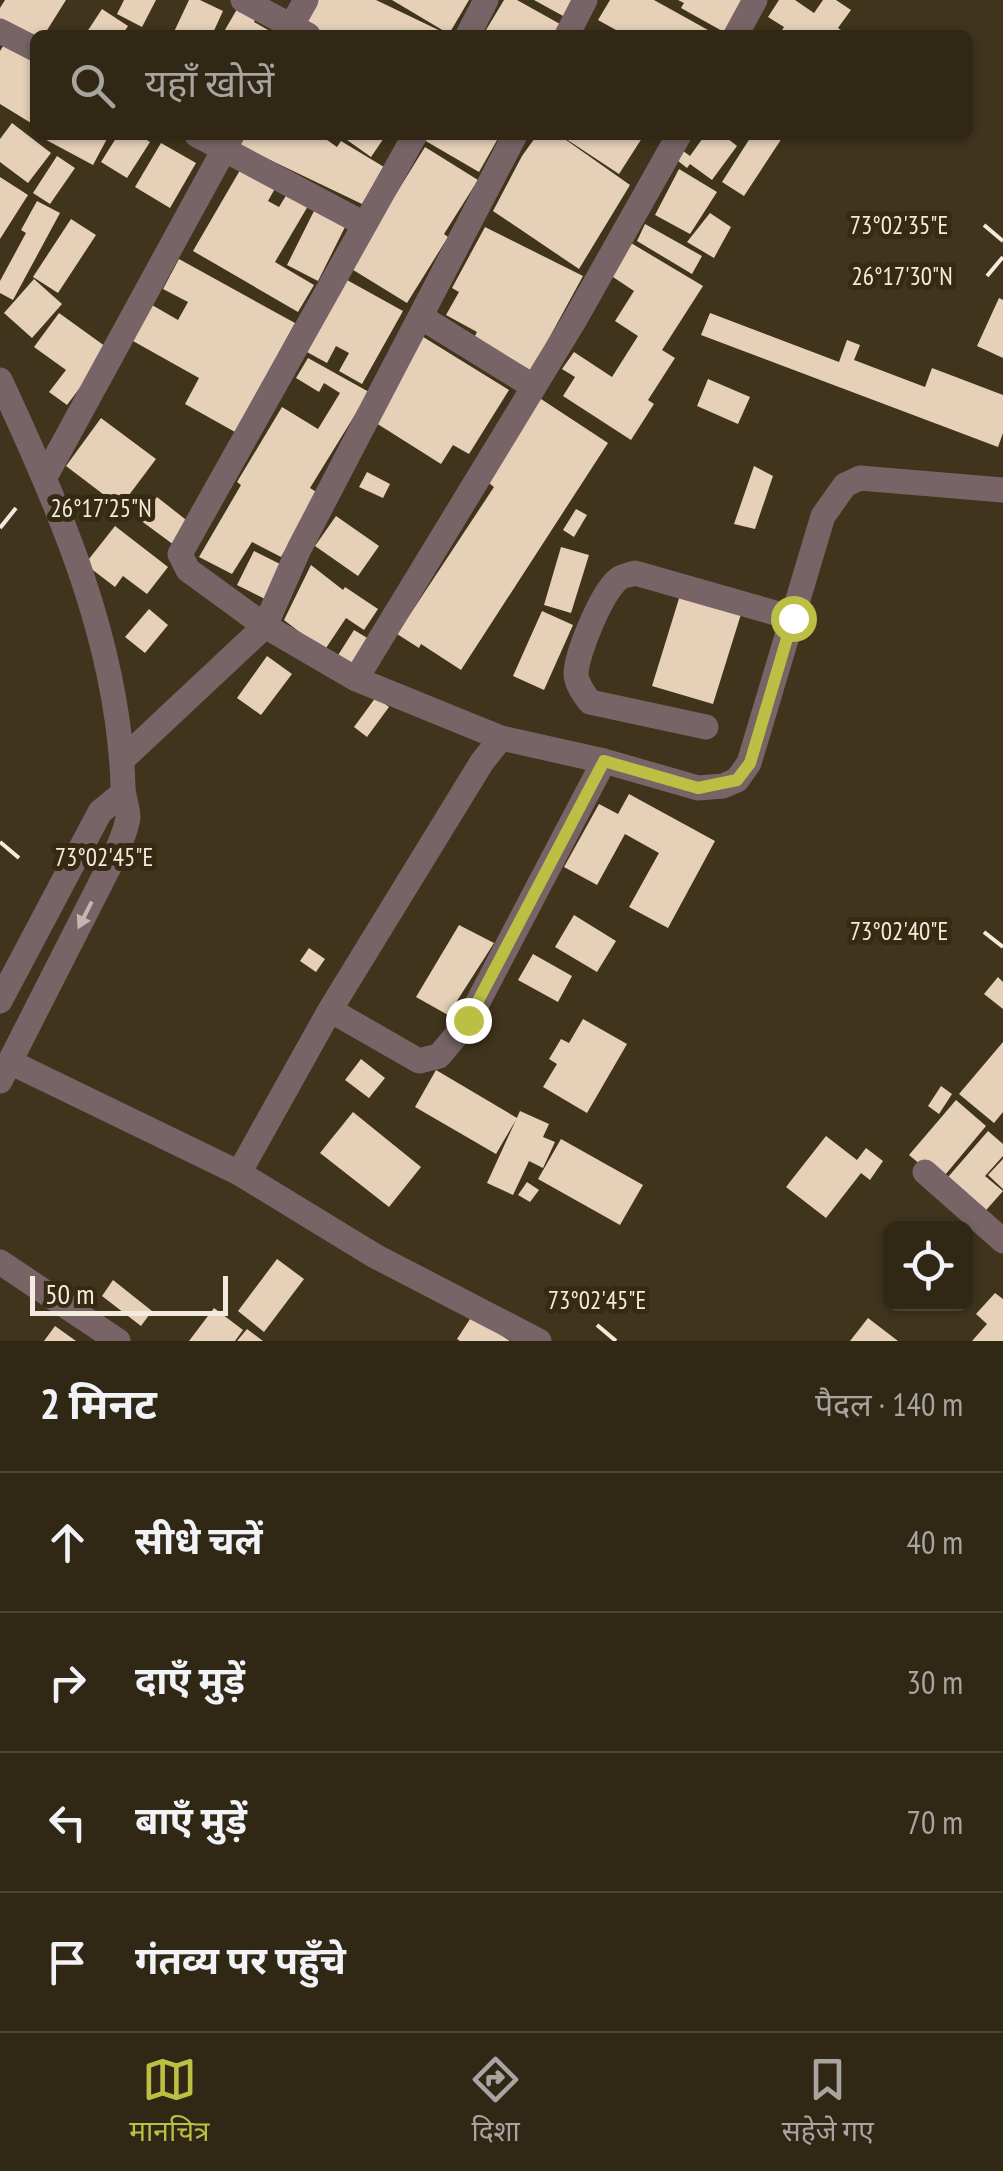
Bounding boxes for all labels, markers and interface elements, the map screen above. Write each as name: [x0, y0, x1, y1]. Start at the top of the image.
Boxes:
search box: [30, 30, 973, 140]
icon: search: [65, 58, 120, 113]
text: यहाँ खोजें: [145, 58, 274, 107]
text: 73°02'35"E: [850, 209, 948, 241]
text: 26°17'30"N: [851, 260, 953, 292]
text: 26°17'25"N: [50, 492, 152, 524]
route start: [771, 596, 817, 642]
text: 73°02'45"E: [55, 841, 153, 873]
one-way arrow: [77, 901, 94, 930]
text: 73°02'40"E: [850, 915, 948, 947]
route end: [446, 998, 492, 1044]
map controls: [883, 1221, 973, 1311]
button: locate: [883, 1221, 973, 1311]
scale bar: [30, 1271, 228, 1316]
text: 50 m: [45, 1275, 94, 1312]
text: 73°02'45"E: [548, 1284, 646, 1316]
text: 2 मिनट: [40, 1376, 157, 1431]
text: पैदल · 140 m: [815, 1383, 963, 1425]
icon: ahead: [40, 1515, 95, 1570]
text: सीधे चलें: [135, 1515, 263, 1564]
text: 40 m: [907, 1521, 963, 1563]
icon: right: [40, 1655, 95, 1710]
text: दाएँ मुड़ें: [135, 1655, 245, 1704]
text: 30 m: [907, 1661, 963, 1703]
icon: left: [40, 1795, 95, 1850]
text: बाएँ मुड़ें: [135, 1795, 247, 1844]
text: 70 m: [907, 1801, 963, 1843]
icon: arrive: [40, 1935, 95, 1990]
text: गंतव्य पर पहुँचे: [135, 1935, 346, 1984]
tab: मानचित्र: [129, 2052, 209, 2152]
tab: दिशा: [468, 2052, 523, 2152]
tab: सहेजे गए: [782, 2052, 874, 2152]

